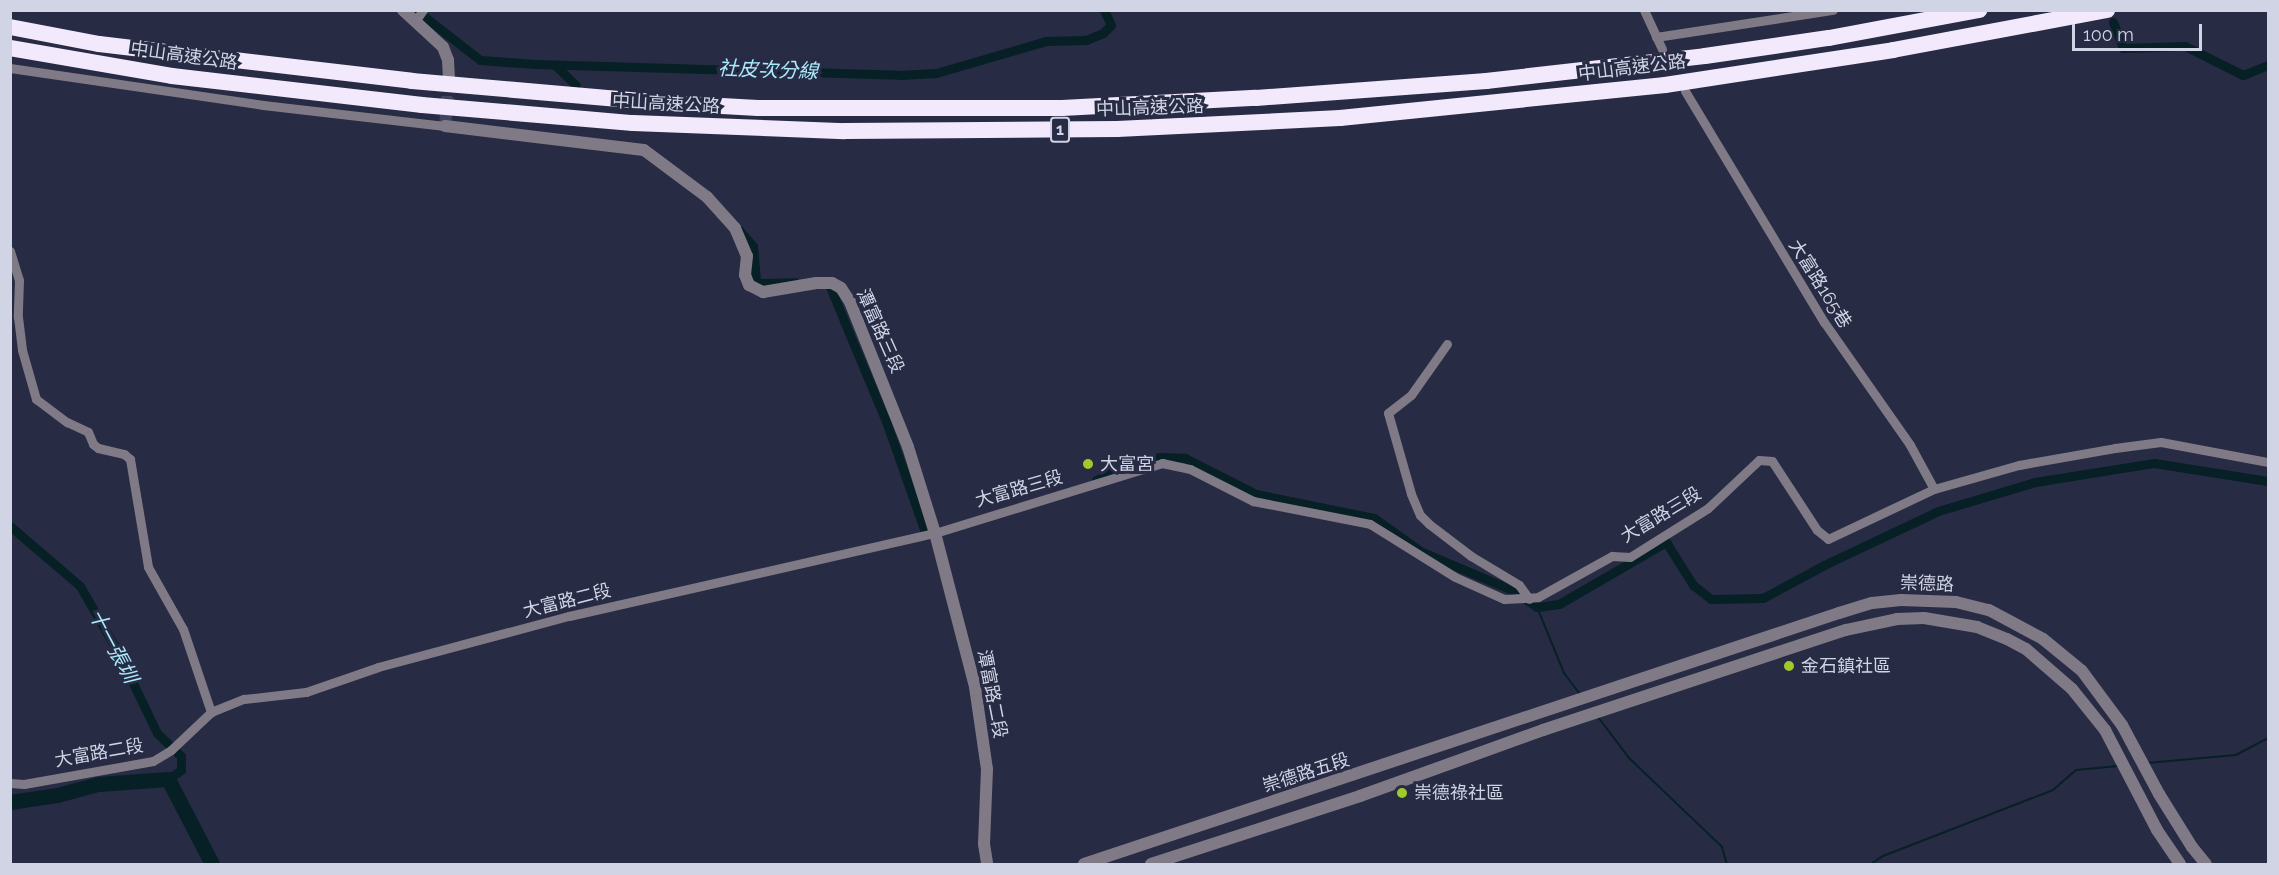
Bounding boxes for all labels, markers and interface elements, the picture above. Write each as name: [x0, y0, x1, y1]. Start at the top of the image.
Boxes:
scale bar: [2075, 12, 2206, 50]
text: 100 m: [2083, 24, 2134, 45]
street label: 中山高速公路: [129, 38, 239, 74]
street label: 中山高速公路: [1577, 51, 1687, 85]
water label: 社皮次分線: [718, 56, 818, 84]
street label: 中山高速公路: [612, 90, 720, 118]
street label: 中山高速公路: [1096, 95, 1204, 121]
road number: 1: [1050, 117, 1070, 143]
street label: 大富路165巷: [1784, 236, 1856, 332]
street label: 潭富路三段: [852, 285, 908, 377]
place label: 大富宮: [1100, 453, 1154, 475]
marker: 大富宮: [1081, 457, 1095, 471]
street label: 大富路三段: [973, 466, 1065, 512]
street label: 大富路三段: [1617, 483, 1705, 547]
street label: 崇德路: [1900, 572, 1954, 596]
street label: 大富路二段: [521, 580, 613, 622]
water label: 十一張圳: [84, 605, 142, 687]
street label: 潭富路二段: [973, 648, 1011, 740]
place label: 金石鎮社區: [1801, 655, 1891, 677]
marker: 金石鎮社區: [1782, 659, 1796, 673]
street label: 大富路二段: [53, 735, 145, 771]
street label: 崇德路五段: [1260, 749, 1352, 797]
place label: 崇德祿社區: [1414, 782, 1504, 804]
marker: 崇德祿社區: [1395, 786, 1409, 800]

